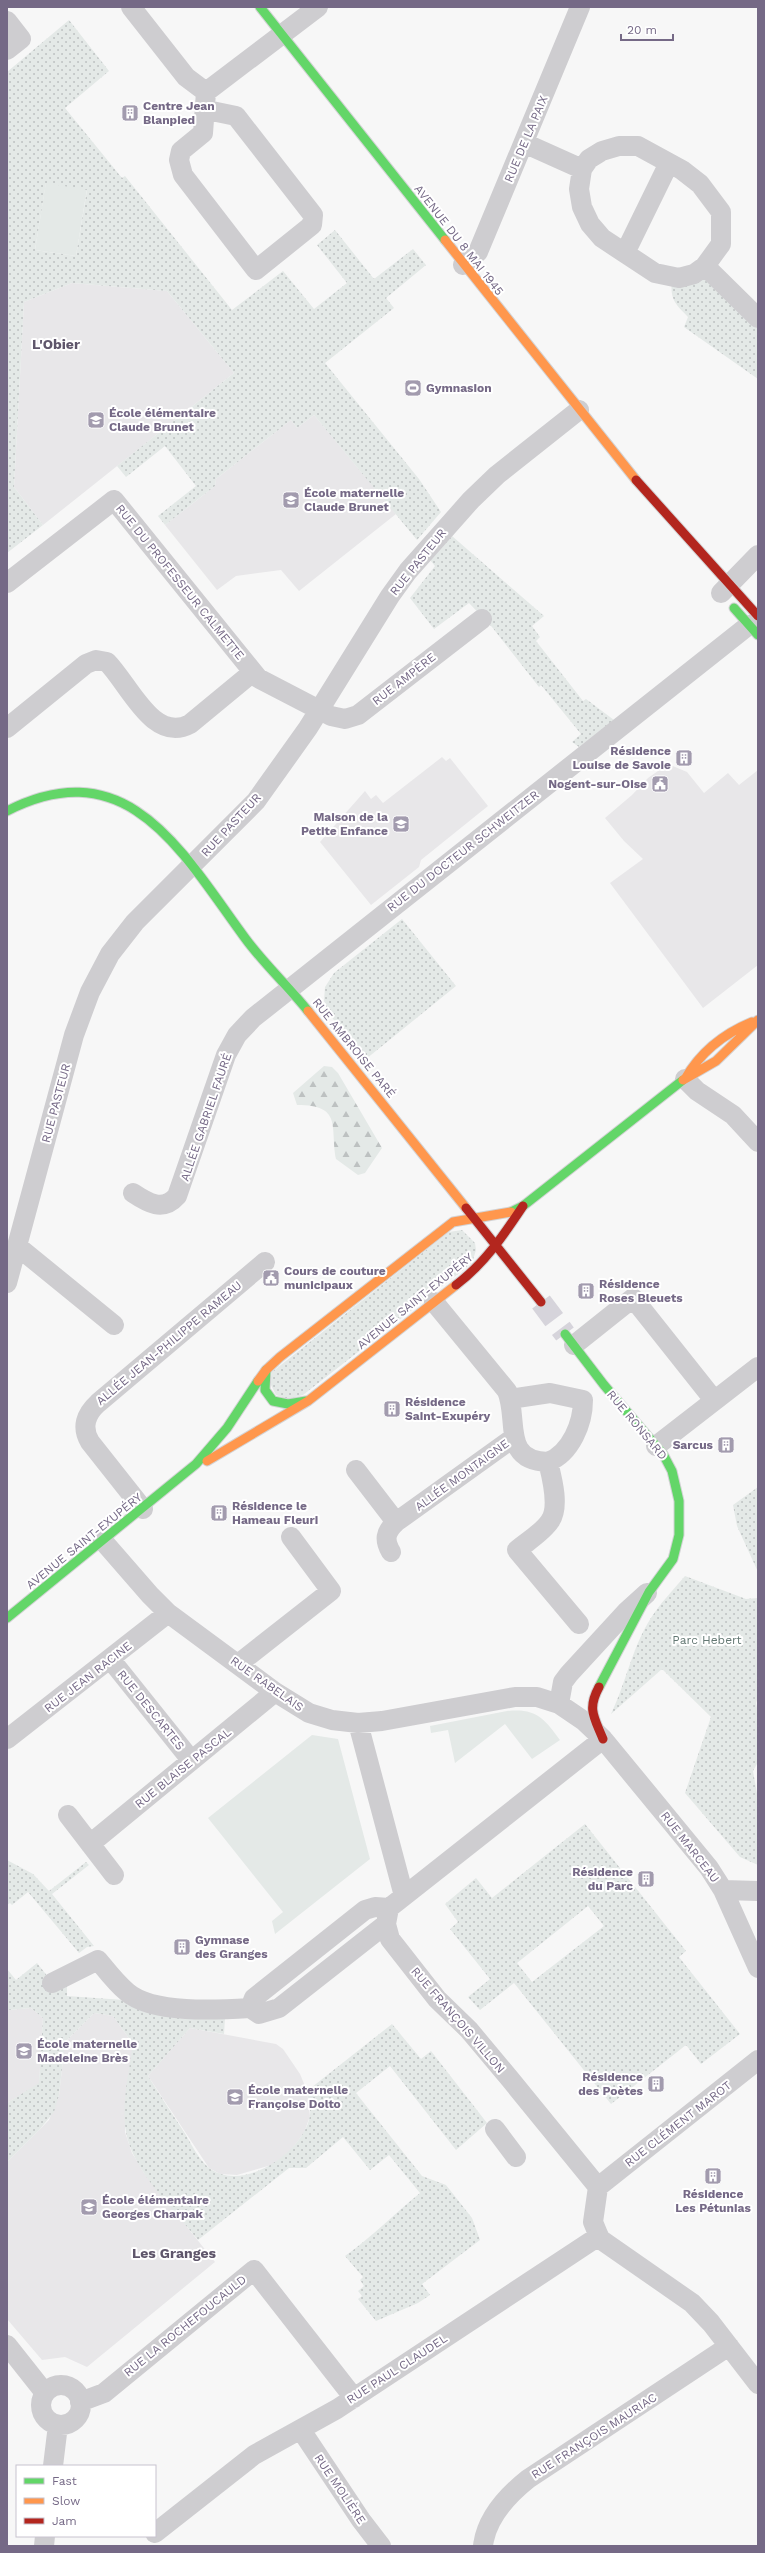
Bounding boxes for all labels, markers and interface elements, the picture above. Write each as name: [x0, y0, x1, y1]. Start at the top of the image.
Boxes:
scale bar: [621, 16, 673, 42]
text: 20 m: [627, 23, 657, 37]
street label: RUE DE LA PAIX: [501, 94, 551, 184]
place label: Centre Jean Blanpied: [143, 99, 215, 127]
building icon: Centre Jean Blanpied: [120, 103, 140, 123]
street label: AVENUE DU 8 MAI 1945: [411, 182, 507, 298]
district label: L'Obier: [32, 336, 80, 352]
sports icon: Gymnasion: [403, 378, 423, 398]
place label: Gymnasion: [426, 381, 492, 395]
place label: École élémentaire Claude Brunet: [109, 406, 216, 434]
school or university icon: École élémentaire Claude Brunet: [86, 410, 106, 430]
place label: École maternelle Claude Brunet: [304, 486, 404, 514]
school or university icon: École maternelle Claude Brunet: [281, 490, 301, 510]
street label: RUE DU PROFESSEUR CALMETTE: [113, 502, 247, 663]
street label: RUE PASTEUR: [387, 526, 449, 598]
street label: RUE AMPÈRE: [370, 650, 439, 708]
place label: Résidence Louise de Savoie: [572, 744, 671, 772]
building icon: Résidence Louise de Savoie: [674, 748, 694, 768]
public building icon: Nogent-sur-Oise: [650, 774, 670, 794]
place label: Nogent-sur-Oise: [548, 777, 647, 791]
street label: RUE DU DOCTEUR SCHWEITZER: [384, 787, 542, 915]
street label: RUE PASTEUR: [198, 790, 264, 860]
place label: Maison de la Petite Enfance: [301, 810, 388, 838]
school or university icon: Maison de la Petite Enfance: [391, 814, 411, 834]
street label: RUE AMBROISE PARÉ: [310, 995, 399, 1101]
street label: ALLÉE GABRIEL FAURÉ: [177, 1051, 235, 1183]
street label: RUE PASTEUR: [39, 1062, 73, 1144]
street label: AVENUE SAINT-EXUPÉRY: [354, 1250, 476, 1352]
place label: Cours de couture municipaux: [284, 1264, 386, 1292]
public building icon: Cours de couture municipaux: [261, 1268, 281, 1288]
place label: Résidence Roses Bleuets: [599, 1277, 683, 1305]
street label: ALLÉE JEAN-PHILIPPE RAMEAU: [93, 1278, 245, 1408]
building icon: Résidence Roses Bleuets: [576, 1281, 596, 1301]
street label: RUE RONSARD: [604, 1388, 670, 1462]
place label: Résidence Saint-Exupéry: [405, 1395, 491, 1423]
building icon: Résidence Saint-Exupéry: [382, 1399, 402, 1419]
building icon: Sarcus: [716, 1435, 736, 1455]
street label: ALLÉE MONTAIGNE: [412, 1436, 512, 1514]
place label: Sarcus: [673, 1438, 714, 1452]
street label: AVENUE SAINT-EXUPÉRY: [23, 1490, 145, 1592]
place label: Résidence le Hameau Fleuri: [232, 1499, 318, 1527]
building icon: Résidence le Hameau Fleuri: [209, 1503, 229, 1523]
park label: Parc Hebert: [672, 1633, 742, 1647]
street label: RUE JEAN RACINE: [41, 1638, 135, 1715]
street label: RUE RABELAIS: [228, 1654, 306, 1714]
street label: RUE DESCARTES: [114, 1667, 188, 1753]
street label: RUE BLAISE PASCAL: [132, 1725, 234, 1811]
street label: RUE MARCEAU: [658, 1809, 722, 1885]
place label: Résidence du Parc: [572, 1865, 633, 1893]
building icon: Résidence du Parc: [636, 1869, 656, 1889]
place label: Gymnase des Granges: [195, 1933, 268, 1961]
building icon: Gymnase des Granges: [172, 1937, 192, 1957]
street label: RUE FRANÇOIS VILLON: [408, 1964, 508, 2076]
place label: École maternelle Madeleine Brès: [37, 2037, 137, 2065]
school or university icon: École maternelle Madeleine Brès: [14, 2041, 34, 2061]
place label: Résidence des Poètes: [578, 2070, 644, 2098]
building icon: Résidence des Poètes: [646, 2074, 666, 2094]
street label: RUE CLÉMENT MAROT: [622, 2078, 734, 2170]
place label: École maternelle Françoise Dolto: [248, 2083, 348, 2111]
school or university icon: École maternelle Françoise Dolto: [225, 2087, 245, 2107]
building icon: Résidence Les Pétunias: [703, 2166, 723, 2186]
place label: Résidence Les Pétunias: [675, 2187, 751, 2215]
place label: École élémentaire Georges Charpak: [102, 2193, 209, 2221]
school or university icon: École élémentaire Georges Charpak: [79, 2197, 99, 2217]
district label: Les Granges: [132, 2245, 217, 2261]
street label: RUE LA ROCHEFOUCAULD: [121, 2272, 249, 2380]
street label: RUE PAUL CLAUDEL: [344, 2331, 450, 2407]
street label: RUE FRANÇOIS MAURIAC: [529, 2390, 659, 2482]
street label: RUE MOLIÈRE: [311, 2451, 369, 2527]
legend: [16, 2465, 156, 2537]
text: Fast: [52, 2474, 77, 2488]
text: Slow: [52, 2494, 80, 2508]
text: Jam: [52, 2514, 77, 2528]

